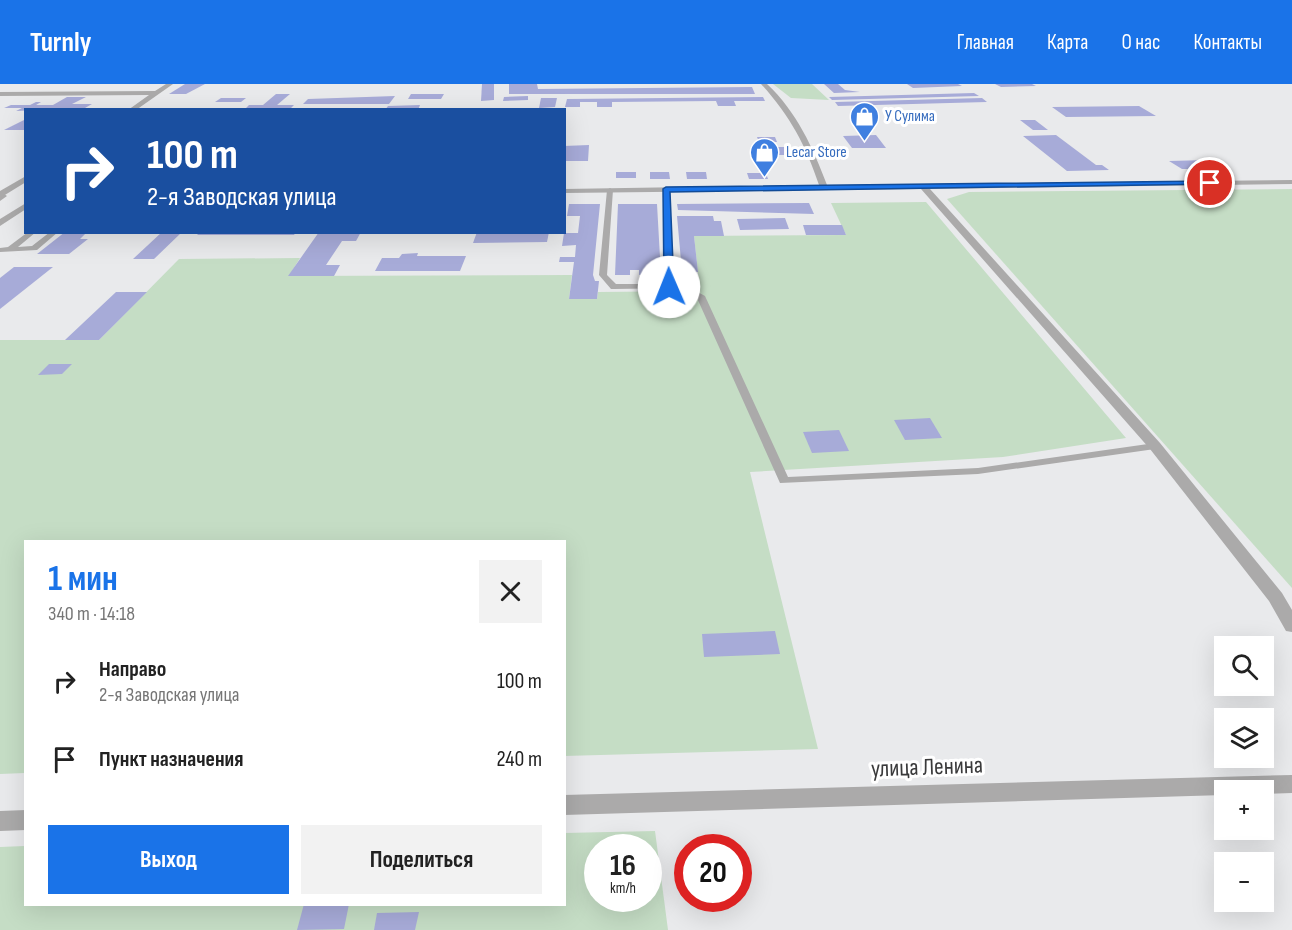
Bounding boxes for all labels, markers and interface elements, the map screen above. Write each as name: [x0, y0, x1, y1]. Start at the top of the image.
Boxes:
text: Turnly: [30, 26, 91, 59]
text: Главная: [957, 30, 1014, 55]
text: Карта: [1047, 30, 1088, 55]
text: О нас: [1121, 30, 1160, 55]
text: Контакты: [1193, 30, 1262, 55]
shop icon: У Сулима: [848, 100, 880, 142]
place label: У Сулима: [885, 107, 935, 126]
text: 100 m: [147, 130, 238, 181]
icon: right: [48, 132, 126, 210]
shop icon: Lecar Store: [749, 136, 781, 178]
place label: Lecar Store: [786, 143, 847, 162]
pin: [1184, 157, 1235, 208]
icon: arrive: [1193, 166, 1226, 199]
text: 2-я Заводская улица: [147, 181, 337, 213]
position arrow: [637, 255, 701, 319]
text: 1 мин: [48, 558, 118, 601]
button: close: [479, 560, 542, 623]
text: 340 m · 14:18: [48, 602, 135, 626]
map controls: [1214, 636, 1274, 912]
button: search: [1214, 636, 1274, 696]
text: Направо: [99, 656, 166, 683]
icon: right: [48, 665, 81, 698]
text: 100 m: [497, 668, 542, 695]
text: 2-я Заводская улица: [99, 683, 239, 707]
button: layers: [1214, 708, 1274, 768]
icon: arrive: [48, 743, 81, 776]
text: Пункт назначения: [99, 746, 243, 773]
text: 240 m: [496, 746, 542, 773]
street label: улица Ленина: [870, 751, 984, 783]
button: +: [1214, 780, 1274, 840]
button: Выход: [48, 825, 289, 894]
button: Поделиться: [301, 825, 542, 894]
speed limit sign: 20: [674, 834, 752, 912]
text: 16: [610, 848, 636, 884]
button: −: [1214, 852, 1274, 912]
text: km/h: [610, 879, 636, 898]

